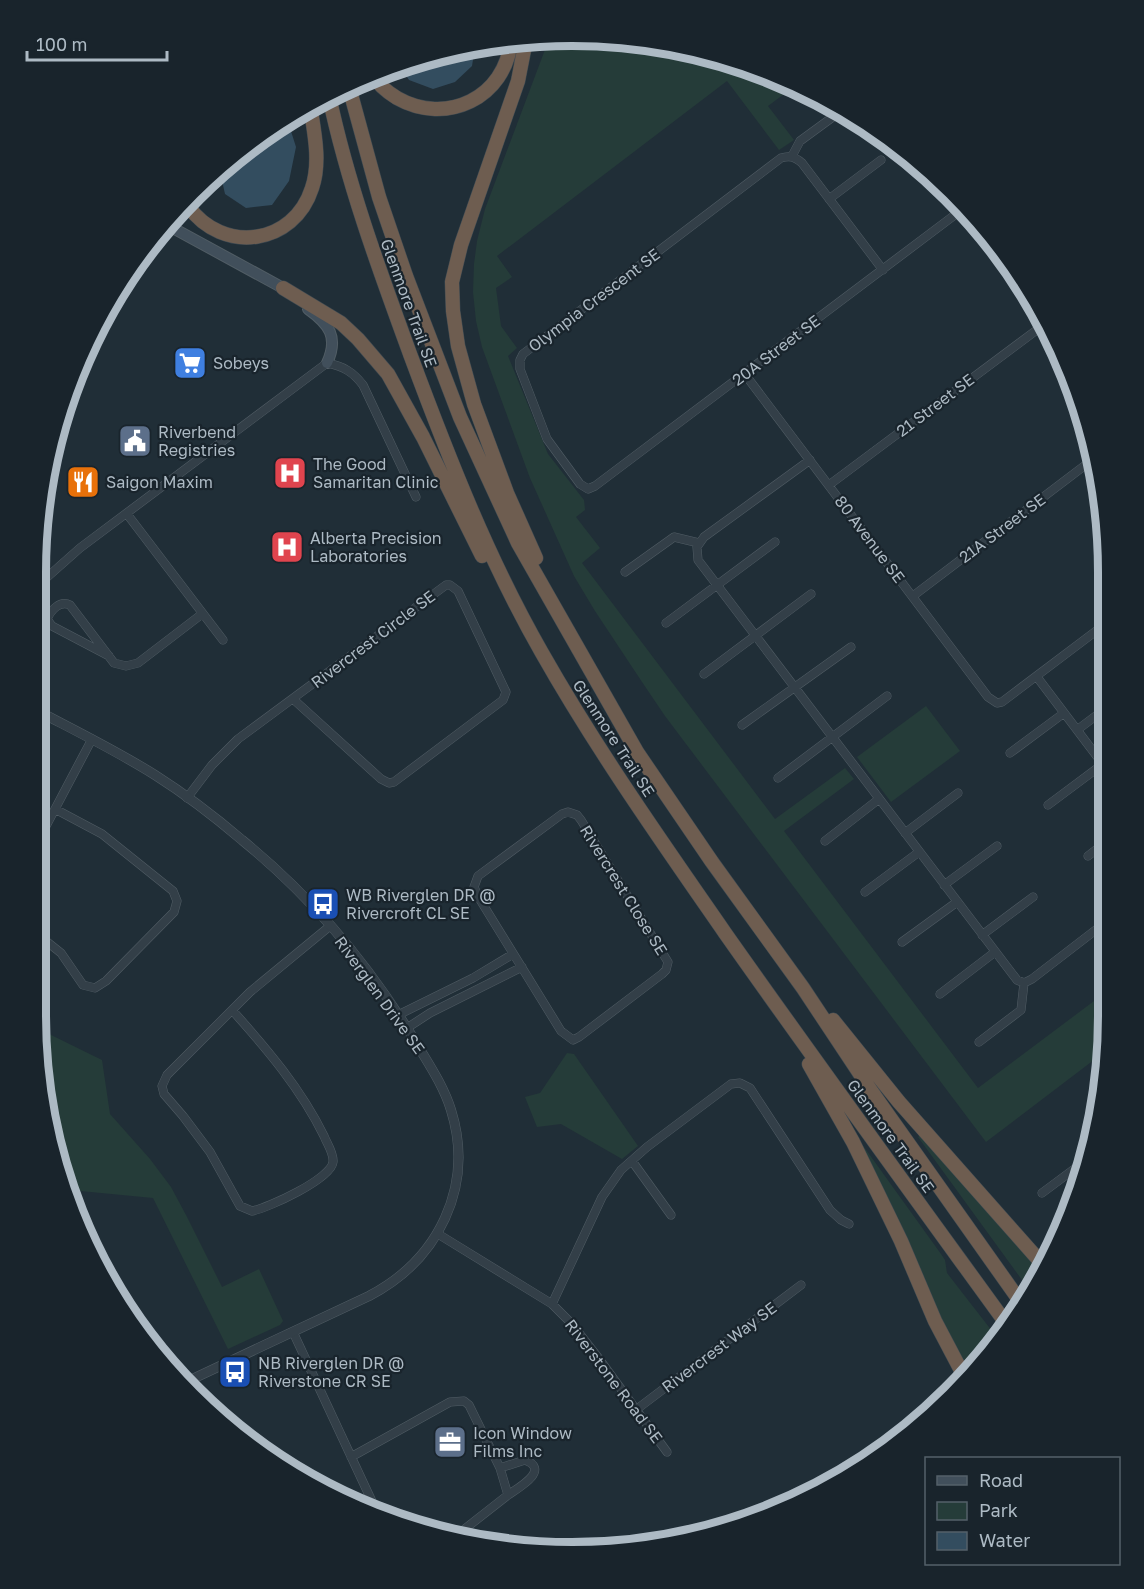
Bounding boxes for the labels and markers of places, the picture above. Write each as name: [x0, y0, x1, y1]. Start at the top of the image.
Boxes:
supermarket icon: Sobeys: [172, 345, 208, 381]
place label: Sobeys: [213, 353, 269, 373]
place label: Riverbend Registries: [158, 422, 236, 460]
public building icon: Riverbend Registries: [117, 423, 153, 459]
place label: The Good Samaritan Clinic: [313, 454, 439, 492]
hospital icon: The Good Samaritan Clinic: [272, 455, 308, 491]
restaurant icon: Saigon Maxim: [65, 464, 101, 500]
place label: Saigon Maxim: [106, 472, 213, 492]
place label: Alberta Precision Laboratories: [310, 528, 442, 566]
hospital icon: Alberta Precision Laboratories: [269, 529, 305, 565]
place label: WB Riverglen DR @ Rivercroft CL SE: [346, 885, 496, 923]
bus stop icon: WB Riverglen DR @ Rivercroft CL SE: [305, 886, 341, 922]
place label: NB Riverglen DR @ Riverstone CR SE: [258, 1353, 404, 1391]
bus stop icon: NB Riverglen DR @ Riverstone CR SE: [217, 1354, 253, 1390]
place label: Icon Window Films Inc: [473, 1423, 572, 1461]
office icon: Icon Window Films Inc: [432, 1424, 468, 1460]

